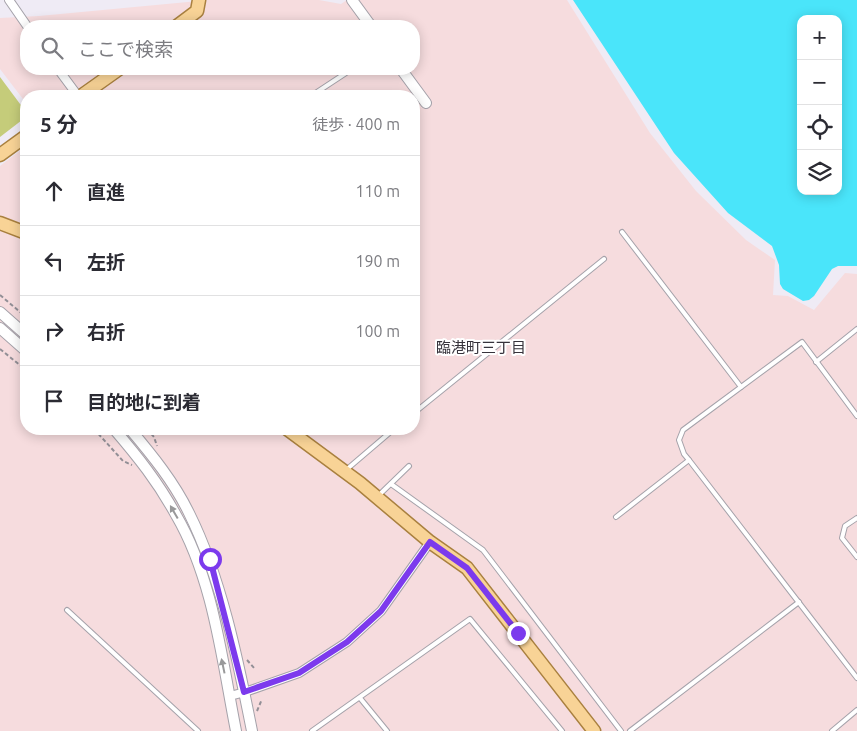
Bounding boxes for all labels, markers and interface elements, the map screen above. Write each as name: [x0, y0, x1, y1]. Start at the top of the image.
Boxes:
map controls: [797, 15, 842, 195]
button: +: [797, 15, 842, 60]
search box: [20, 20, 420, 75]
icon: search: [38, 34, 66, 62]
text: ここで検索: [78, 38, 173, 60]
button: −: [797, 60, 842, 105]
button: locate: [797, 105, 842, 150]
text: 5 分: [40, 112, 78, 136]
text: 徒歩 · 400 m: [312, 115, 400, 133]
button: layers: [797, 150, 842, 195]
icon: ahead: [40, 177, 68, 205]
text: 直進: [87, 181, 125, 203]
text: 110 m: [355, 182, 400, 200]
icon: left: [40, 247, 68, 275]
text: 左折: [87, 251, 125, 273]
text: 190 m: [355, 252, 400, 270]
icon: right: [40, 317, 68, 345]
text: 右折: [87, 321, 125, 343]
text: 100 m: [355, 322, 400, 340]
district label: 臨港町三丁目: [436, 339, 526, 356]
icon: arrive: [40, 387, 68, 415]
text: 目的地に到着: [87, 391, 201, 413]
one-way arrow: [170, 505, 179, 518]
route start: [199, 548, 222, 571]
route end: [507, 622, 530, 645]
one-way arrow: [219, 658, 227, 674]

